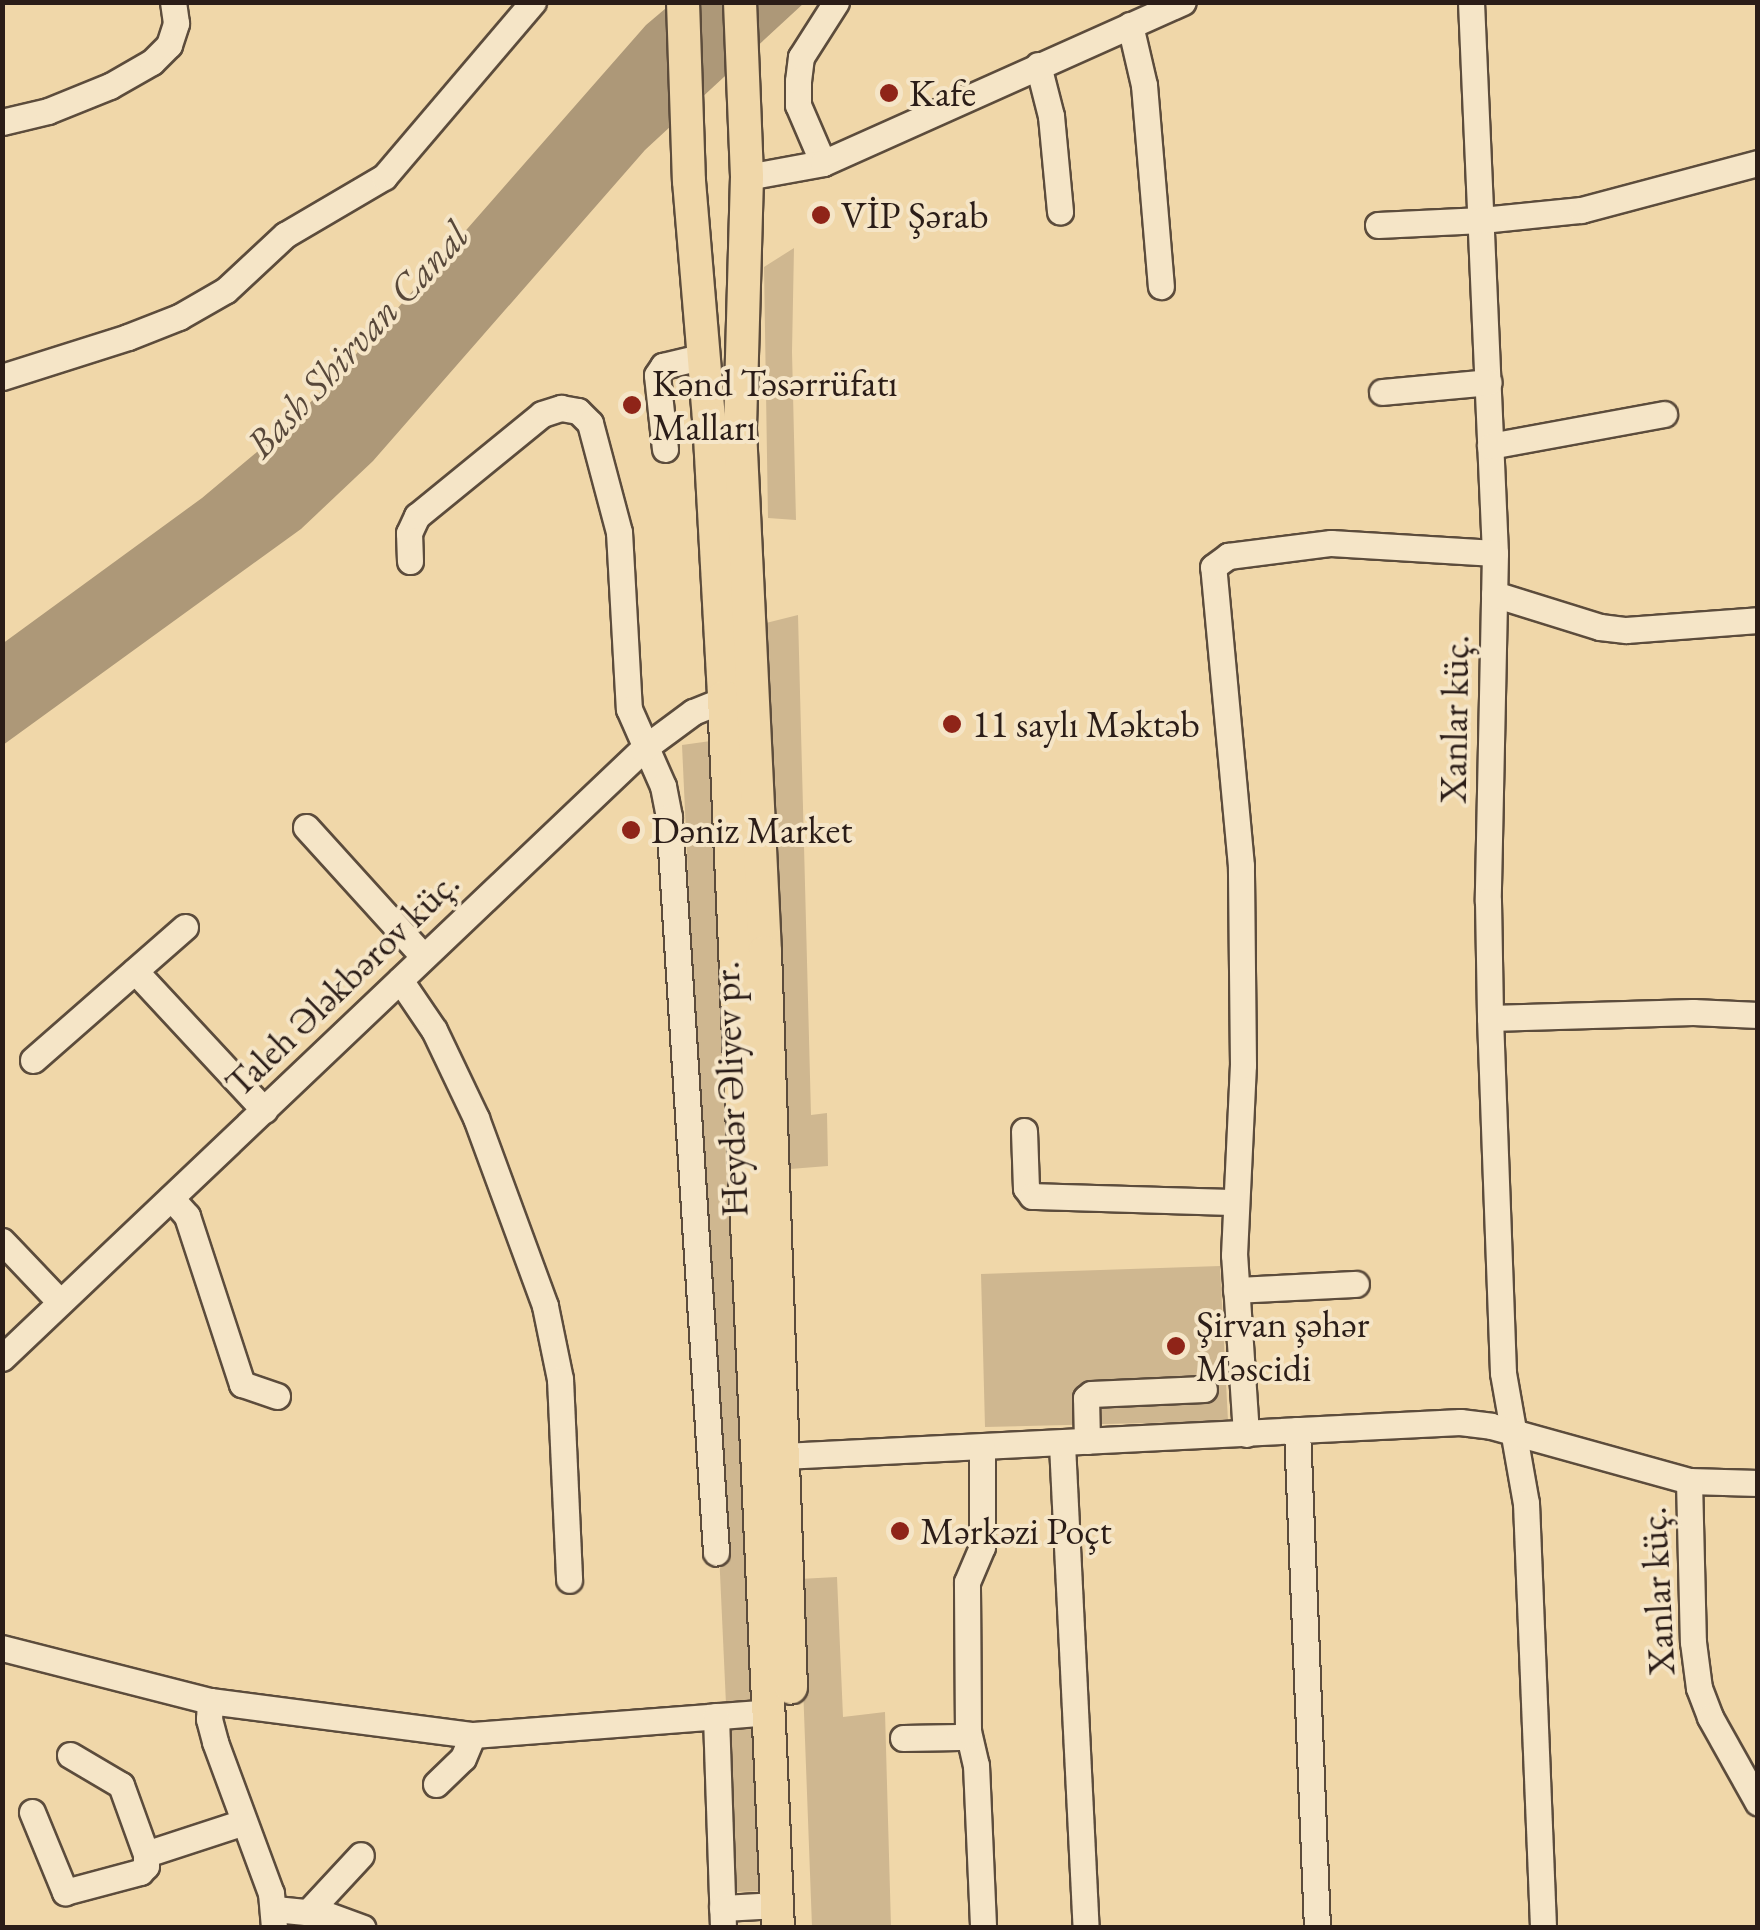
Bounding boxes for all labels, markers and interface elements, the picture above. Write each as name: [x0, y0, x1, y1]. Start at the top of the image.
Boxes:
place label: Kafe: [909, 70, 976, 116]
marker: Kafe: [878, 82, 900, 104]
place label: VİP Şərab: [841, 192, 989, 238]
marker: VİP Şərab: [810, 204, 832, 226]
water label: Bash Shirvan Canal: [236, 211, 478, 467]
place label: Kənd Təsərrüfatı Malları: [652, 360, 898, 449]
marker: Kənd Təsərrüfatı Malları: [621, 394, 643, 416]
street label: Xanlar küç.: [1430, 634, 1478, 804]
place label: 11 saylı Məktəb: [972, 701, 1200, 747]
marker: 11 saylı Məktəb: [941, 713, 963, 735]
place label: Dəniz Market: [651, 807, 852, 853]
marker: Dəniz Market: [620, 819, 642, 841]
street label: Taleh Ələkbərov küç.: [216, 860, 468, 1106]
street label: Heydər Əliyev pr.: [703, 960, 757, 1218]
place label: Şirvan şəhər Məscidi: [1196, 1301, 1369, 1390]
marker: Şirvan şəhər Məscidi: [1165, 1335, 1187, 1357]
street label: Xanlar küç.: [1630, 1506, 1684, 1676]
place label: Mərkəzi Poçt: [920, 1508, 1112, 1554]
marker: Mərkəzi Poçt: [889, 1520, 911, 1542]

